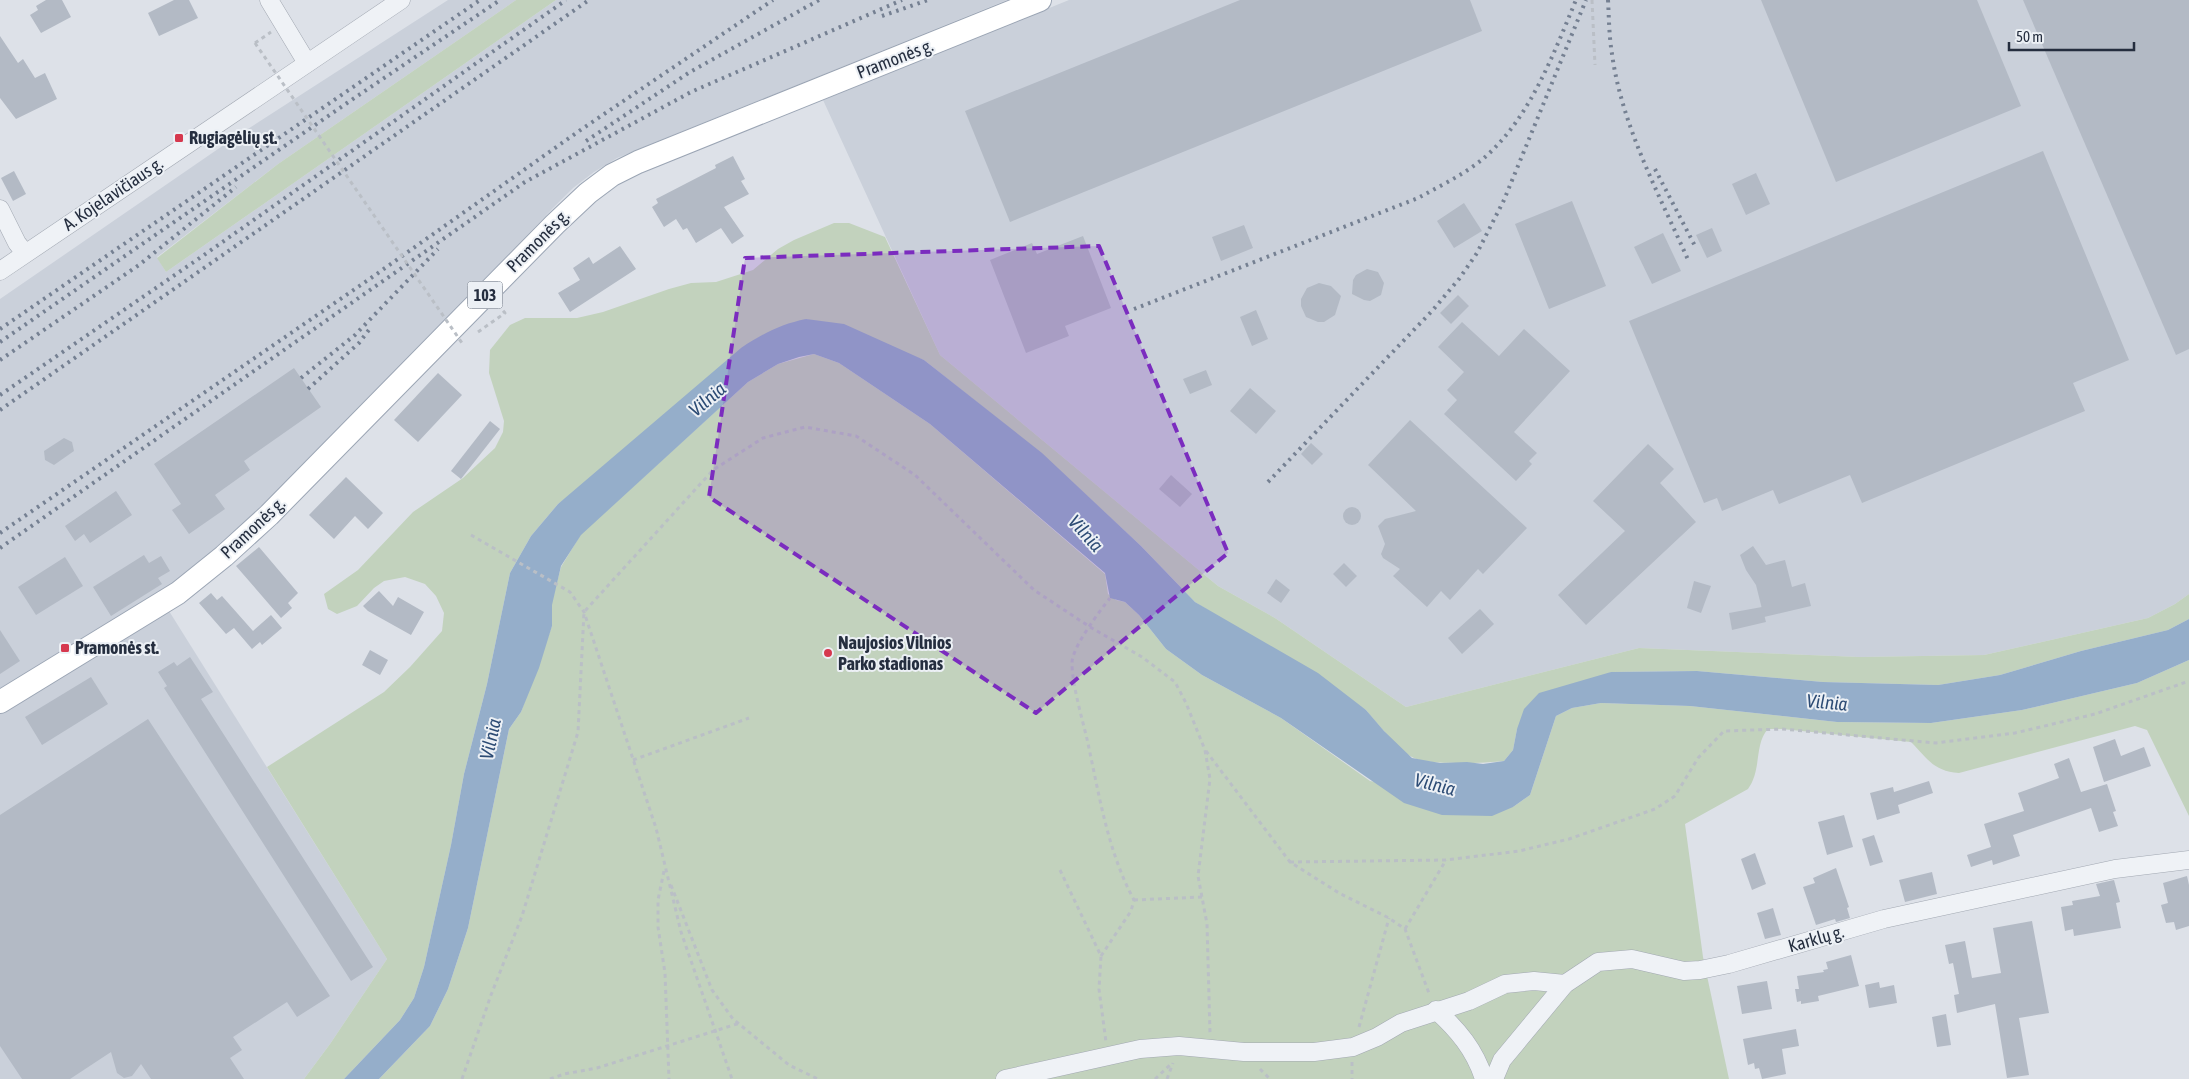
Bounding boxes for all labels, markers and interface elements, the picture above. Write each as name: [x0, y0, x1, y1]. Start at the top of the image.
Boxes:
scale bar: [2009, 20, 2134, 52]
text: 50 m: [2016, 28, 2043, 45]
street label: Pramonės g.: [854, 34, 936, 83]
place label: Rugiagėlių st.: [189, 127, 277, 148]
marker: Rugiagėlių st.: [173, 132, 185, 144]
street label: A. Kojelavičiaus g.: [59, 152, 167, 235]
street label: Pramonės g.: [502, 205, 573, 276]
road number: 103: [468, 282, 502, 308]
water label: Vilnia: [684, 377, 730, 421]
street label: Pramonės g.: [216, 493, 289, 563]
water label: Vilnia: [1064, 510, 1108, 556]
place label: Naujosios Vilnios Parko stadionas: [838, 632, 952, 674]
place label: Pramonės st.: [75, 637, 159, 658]
marker: Pramonės st.: [59, 642, 71, 654]
marker: Naujosios Vilnios Parko stadionas: [822, 647, 834, 659]
water label: Vilnia: [1806, 689, 1849, 715]
water label: Vilnia: [475, 716, 505, 761]
water label: Vilnia: [1412, 768, 1458, 800]
street label: Karklų g.: [1786, 921, 1846, 956]

